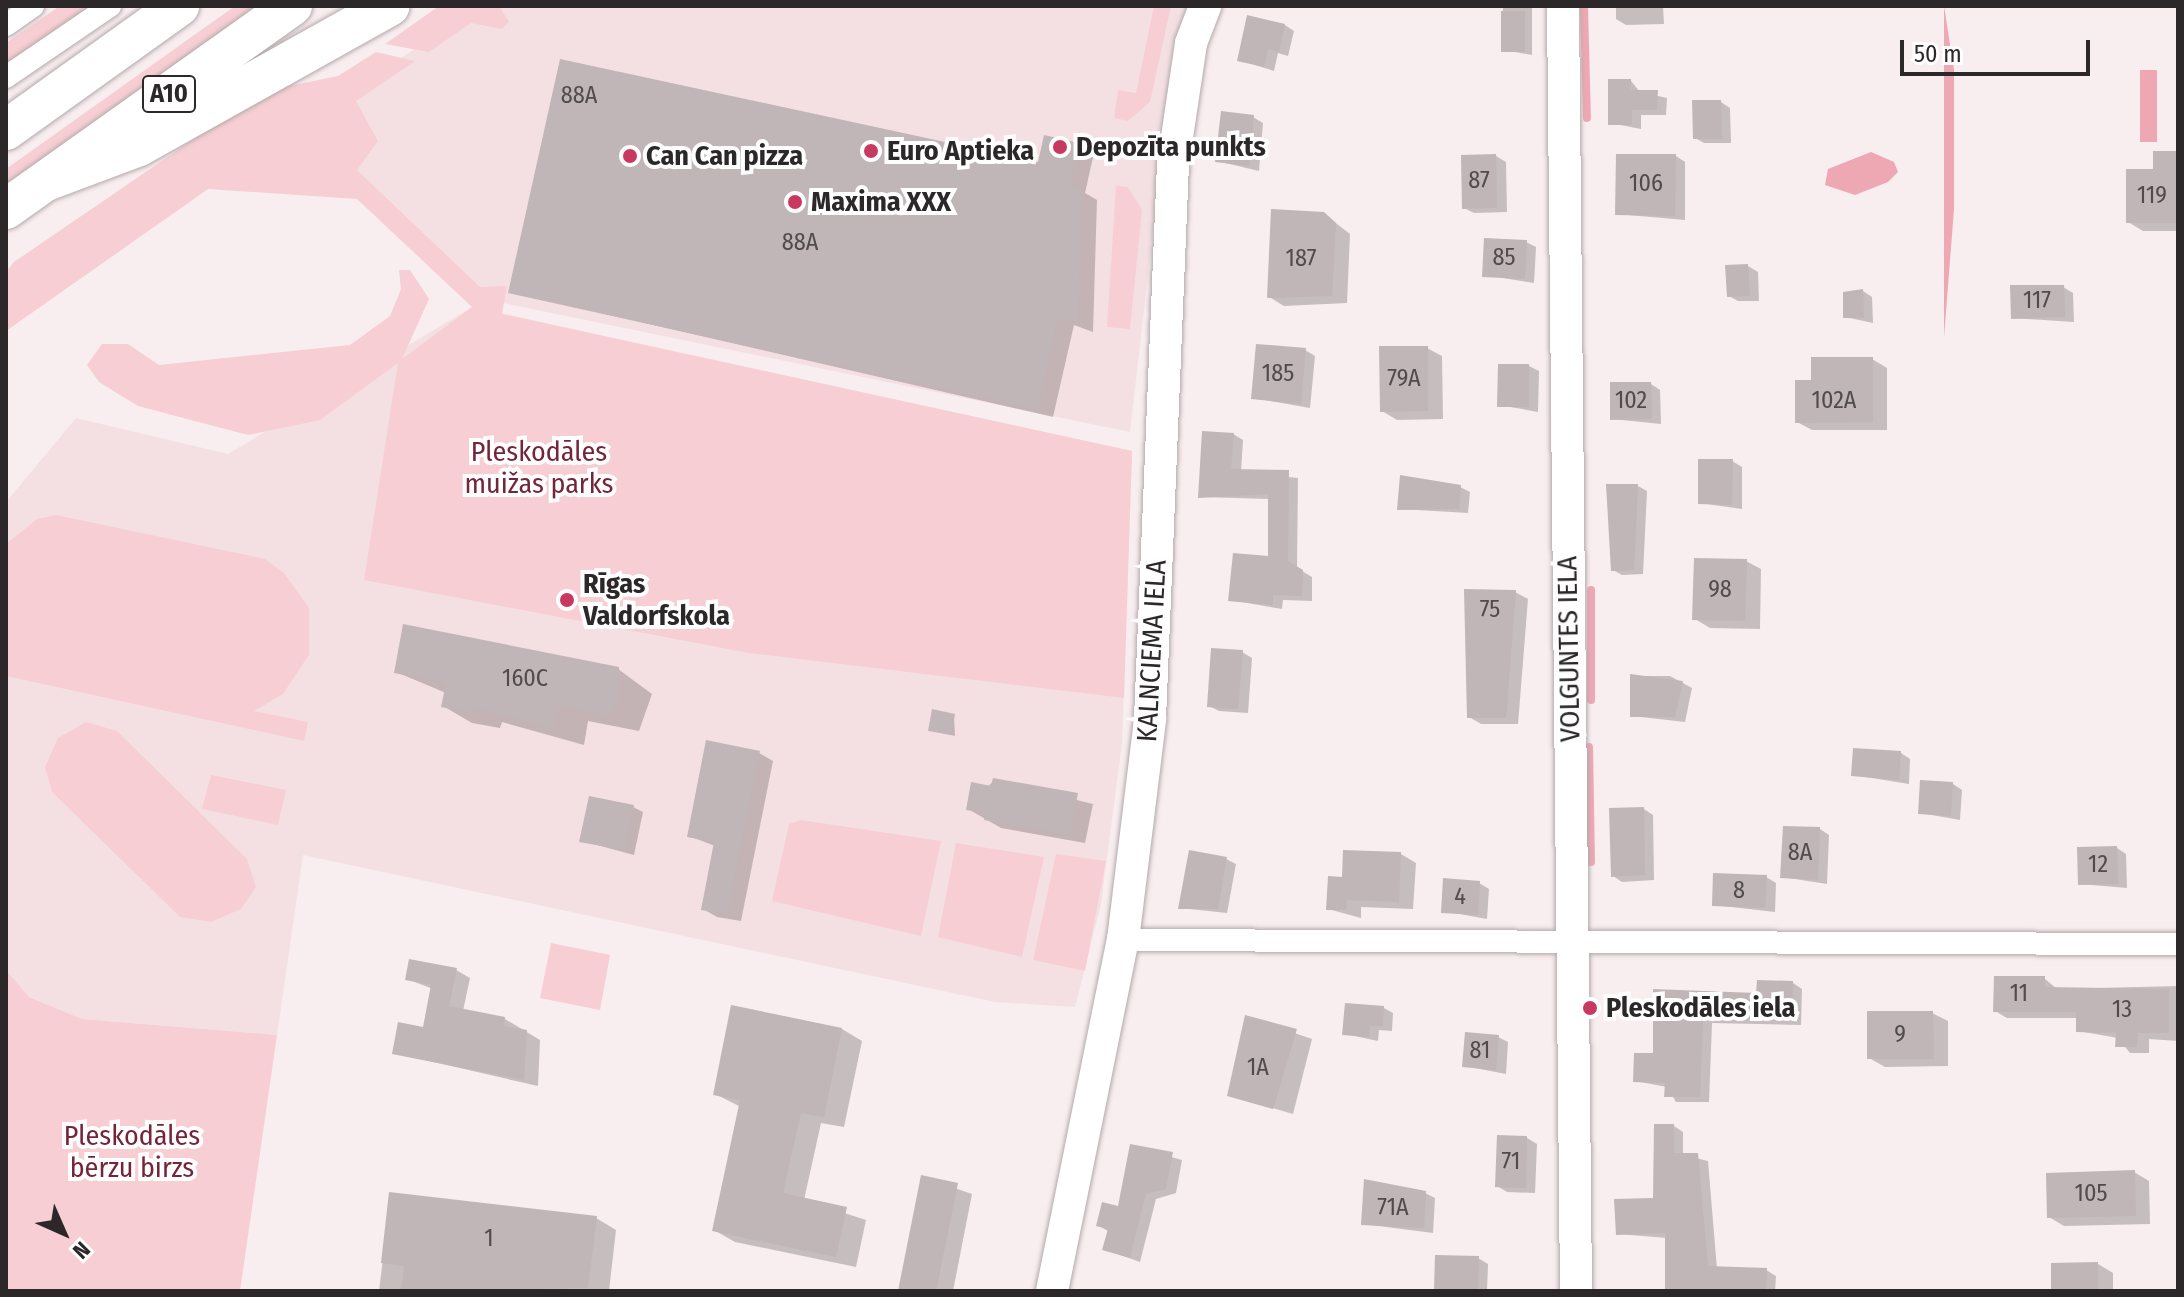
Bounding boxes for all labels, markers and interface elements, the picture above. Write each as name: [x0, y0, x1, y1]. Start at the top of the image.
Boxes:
scale bar: [1904, 24, 2094, 74]
text: 50 m: [1914, 40, 1962, 68]
road number: A10: [141, 72, 197, 116]
house number: 88A: [561, 82, 597, 110]
place label: Depozīta punkts: [1076, 130, 1266, 164]
place label: Euro Aptieka: [887, 134, 1034, 168]
marker: Depozīta punkts: [1051, 138, 1069, 156]
place label: Can Can pizza: [646, 139, 803, 173]
marker: Euro Aptieka: [862, 142, 880, 160]
marker: Can Can pizza: [621, 147, 639, 165]
house number: 87: [1468, 167, 1490, 195]
house number: 106: [1629, 170, 1663, 198]
house number: 119: [2137, 182, 2167, 210]
place label: Maxima XXX: [811, 185, 951, 219]
marker: Maxima XXX: [786, 193, 804, 211]
house number: 88A: [782, 229, 818, 257]
house number: 85: [1492, 244, 1516, 272]
house number: 187: [1286, 245, 1316, 273]
house number: 117: [2023, 287, 2051, 315]
house number: 185: [1262, 360, 1294, 388]
house number: 79A: [1387, 365, 1421, 393]
house number: 102: [1615, 387, 1647, 415]
house number: 102A: [1812, 387, 1856, 415]
park label: Pleskodāles muižas parks: [464, 435, 614, 501]
street label: VOLGUNTES IELA: [1551, 556, 1587, 742]
street label: KALNCIEMA IELA: [1130, 559, 1174, 743]
place label: Rīgas Valdorfskola: [583, 567, 730, 633]
house number: 98: [1708, 576, 1732, 604]
marker: Rīgas Valdorfskola: [558, 591, 576, 609]
house number: 75: [1480, 596, 1500, 624]
house number: 160C: [502, 665, 548, 693]
house number: 8A: [1788, 839, 1812, 867]
house number: 12: [2088, 851, 2108, 879]
house number: 8: [1733, 877, 1745, 905]
house number: 4: [1454, 883, 1466, 911]
house number: 11: [2010, 980, 2028, 1008]
place label: Pleskodāles iela: [1606, 991, 1795, 1025]
house number: 13: [2112, 996, 2132, 1024]
marker: Pleskodāles iela: [1581, 999, 1599, 1017]
house number: 9: [1894, 1021, 1906, 1049]
house number: 81: [1470, 1037, 1490, 1065]
house number: 1A: [1247, 1054, 1269, 1082]
park label: Pleskodāles bērzu birzs: [64, 1119, 200, 1185]
house number: 71: [1502, 1148, 1520, 1176]
house number: 105: [2075, 1180, 2107, 1208]
north arrow: [24, 1193, 104, 1273]
house number: 71A: [1377, 1194, 1409, 1222]
house number: 1: [484, 1225, 494, 1253]
text: N: [67, 1236, 96, 1265]

